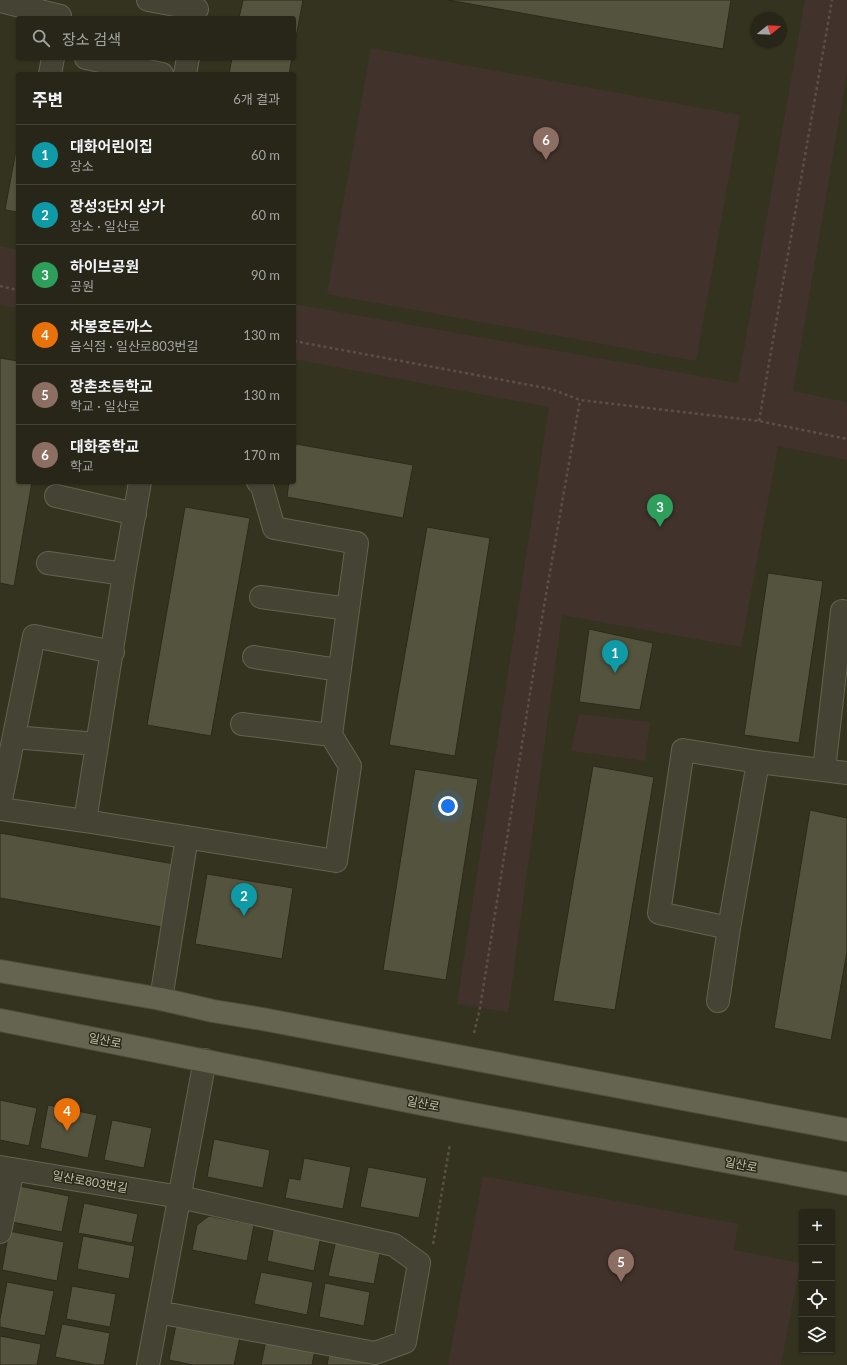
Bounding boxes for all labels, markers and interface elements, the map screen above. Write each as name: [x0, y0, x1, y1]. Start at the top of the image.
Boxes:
north arrow: [751, 12, 787, 48]
search box: [16, 16, 296, 60]
icon: search: [30, 27, 52, 49]
text: 장소 검색: [62, 30, 121, 48]
text: 주변: [32, 89, 63, 110]
text: 6개 결과: [233, 91, 280, 107]
pin: 6: [533, 127, 559, 160]
text: 대화어린이집: [70, 137, 153, 155]
text: 1: [41, 147, 49, 163]
text: 60 m: [251, 147, 280, 163]
text: 장소: [70, 158, 94, 174]
text: 장성3단지 상가: [70, 197, 165, 215]
text: 2: [41, 207, 49, 223]
text: 60 m: [251, 207, 280, 223]
text: 장소 · 일산로: [70, 218, 140, 234]
text: 하이브공원: [70, 257, 139, 275]
text: 3: [41, 267, 49, 283]
text: 90 m: [251, 267, 280, 283]
text: 공원: [70, 278, 94, 294]
text: 차봉호돈까스: [70, 317, 153, 335]
text: 4: [41, 327, 49, 343]
text: 130 m: [243, 327, 280, 343]
text: 음식점 · 일산로803번길: [70, 338, 198, 354]
text: 장촌초등학교: [70, 377, 153, 395]
text: 5: [41, 387, 49, 403]
text: 130 m: [243, 387, 280, 403]
text: 학교 · 일산로: [70, 398, 140, 414]
text: 대화중학교: [70, 437, 139, 455]
text: 6: [41, 447, 49, 463]
text: 170 m: [243, 447, 280, 463]
text: 학교: [70, 458, 94, 474]
pin: 3: [647, 494, 673, 527]
pin: 1: [602, 640, 628, 673]
your location: [438, 796, 458, 816]
pin: 2: [231, 883, 257, 916]
street label: 일산로: [87, 1030, 123, 1051]
street label: 일산로: [405, 1093, 441, 1114]
pin: 4: [54, 1098, 80, 1131]
street label: 일산로: [723, 1154, 759, 1175]
street label: 일산로803번길: [51, 1168, 129, 1196]
map controls: [799, 1209, 835, 1353]
button: +: [799, 1209, 835, 1245]
button: −: [799, 1245, 835, 1281]
pin: 5: [608, 1249, 634, 1282]
button: locate: [799, 1281, 835, 1317]
button: layers: [799, 1317, 835, 1353]

